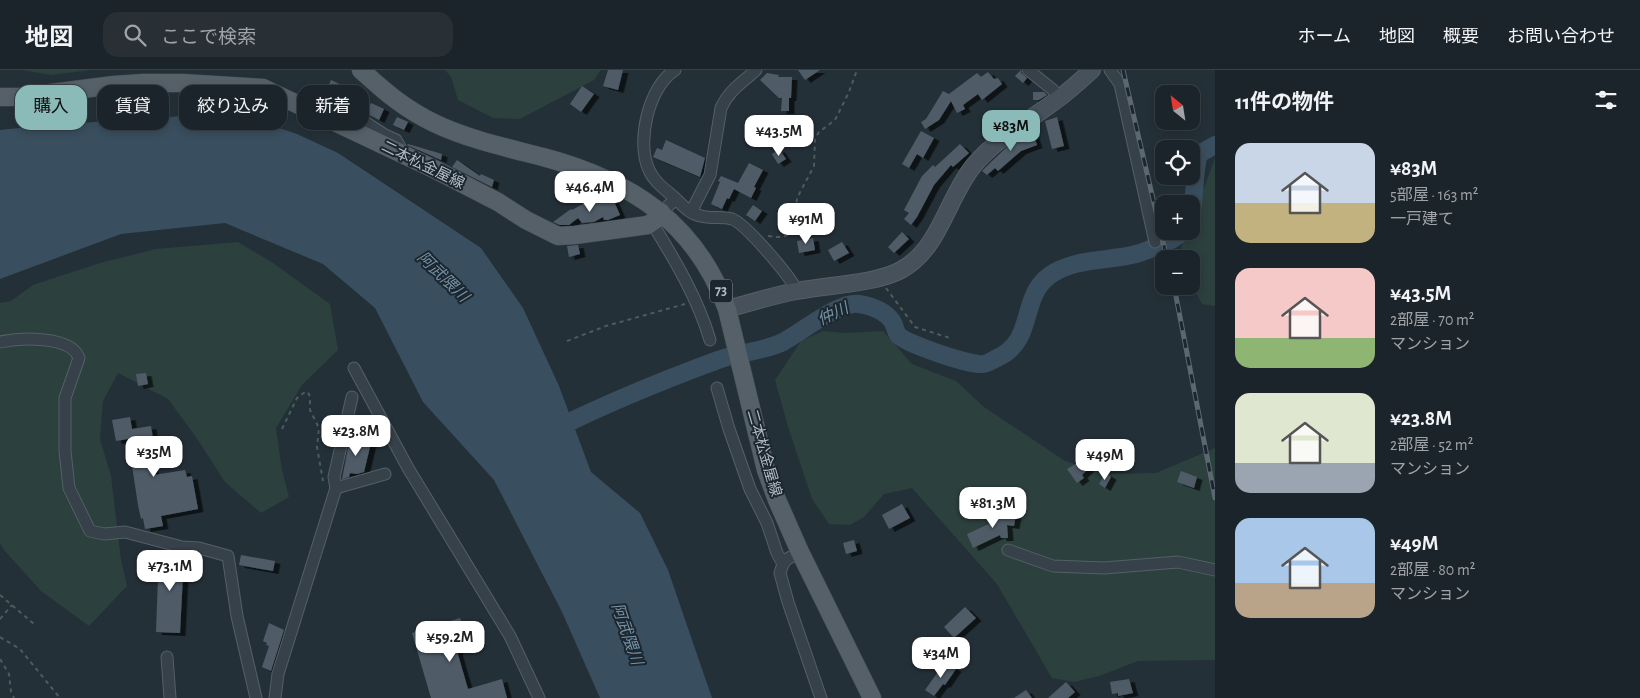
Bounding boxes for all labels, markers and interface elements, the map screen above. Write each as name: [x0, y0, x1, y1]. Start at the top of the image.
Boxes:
search box: [103, 12, 453, 57]
icon: search: [121, 21, 149, 49]
text: 地図: [25, 26, 73, 50]
text: ここで検索: [161, 28, 256, 47]
text: ホーム: [1298, 28, 1351, 46]
text: 地図: [1379, 28, 1415, 46]
text: 概要: [1443, 28, 1479, 46]
text: お問い合わせ: [1507, 28, 1615, 46]
chip: 購入: [15, 85, 87, 130]
chip: 賃貸: [97, 85, 169, 130]
chip: 絞り込み: [179, 85, 287, 130]
chip: 新着: [297, 85, 369, 130]
north arrow: [1155, 85, 1200, 130]
map controls: [1155, 85, 1200, 295]
icon: filters: [1592, 86, 1620, 114]
text: 11件の物件: [1235, 92, 1334, 113]
pin: ¥83M: [981, 109, 1041, 152]
pin: ¥43.5M: [738, 114, 820, 157]
text: ¥83M: [993, 118, 1029, 134]
text: ¥43.5M: [756, 123, 802, 139]
street label: 二本松金屋線: [379, 138, 467, 191]
button: locate: [1155, 140, 1200, 185]
text: ¥83M: [1390, 158, 1437, 179]
icon: home: [1275, 163, 1335, 223]
pin: ¥46.4M: [549, 170, 631, 213]
text: ¥46.4M: [566, 179, 614, 195]
text: 5部屋 · 163 m²: [1390, 187, 1478, 203]
button: +: [1155, 195, 1200, 240]
pin: ¥91M: [776, 202, 836, 245]
text: ¥91M: [789, 211, 823, 227]
text: 一戸建て: [1390, 211, 1454, 227]
water label: 阿武隈川: [414, 248, 474, 306]
button: −: [1155, 250, 1200, 295]
road number: 73: [710, 280, 732, 302]
text: ¥43.5M: [1390, 283, 1451, 304]
icon: home: [1275, 288, 1335, 348]
water label: 仲川: [815, 298, 853, 328]
text: 2部屋 · 70 m²: [1390, 312, 1474, 328]
text: マンション: [1390, 336, 1470, 352]
street label: 二本松金屋線: [744, 407, 785, 498]
text: ¥23.8M: [1390, 408, 1452, 429]
icon: home: [1275, 413, 1335, 473]
pin: ¥23.8M: [315, 414, 397, 457]
text: ¥23.8M: [332, 423, 380, 439]
pin: ¥35M: [124, 436, 184, 478]
text: 2部屋 · 52 m²: [1390, 437, 1473, 453]
pin: ¥49M: [1075, 438, 1135, 481]
text: ¥35M: [137, 444, 171, 460]
text: ¥49M: [1087, 447, 1123, 463]
text: マンション: [1390, 461, 1470, 477]
pin: ¥81.3M: [952, 486, 1034, 529]
text: ¥81.3M: [970, 495, 1016, 511]
text: ¥49M: [1390, 533, 1439, 554]
icon: home: [1275, 538, 1335, 598]
pin: ¥73.1M: [129, 550, 211, 592]
text: ¥73.1M: [148, 558, 192, 574]
text: 2部屋 · 80 m²: [1390, 562, 1475, 578]
text: マンション: [1390, 586, 1470, 602]
water label: 阿武隈川: [609, 601, 647, 669]
pin: ¥59.2M: [409, 620, 491, 663]
text: ¥59.2M: [426, 629, 474, 645]
pin: ¥34M: [911, 636, 971, 679]
text: ¥34M: [923, 645, 959, 661]

